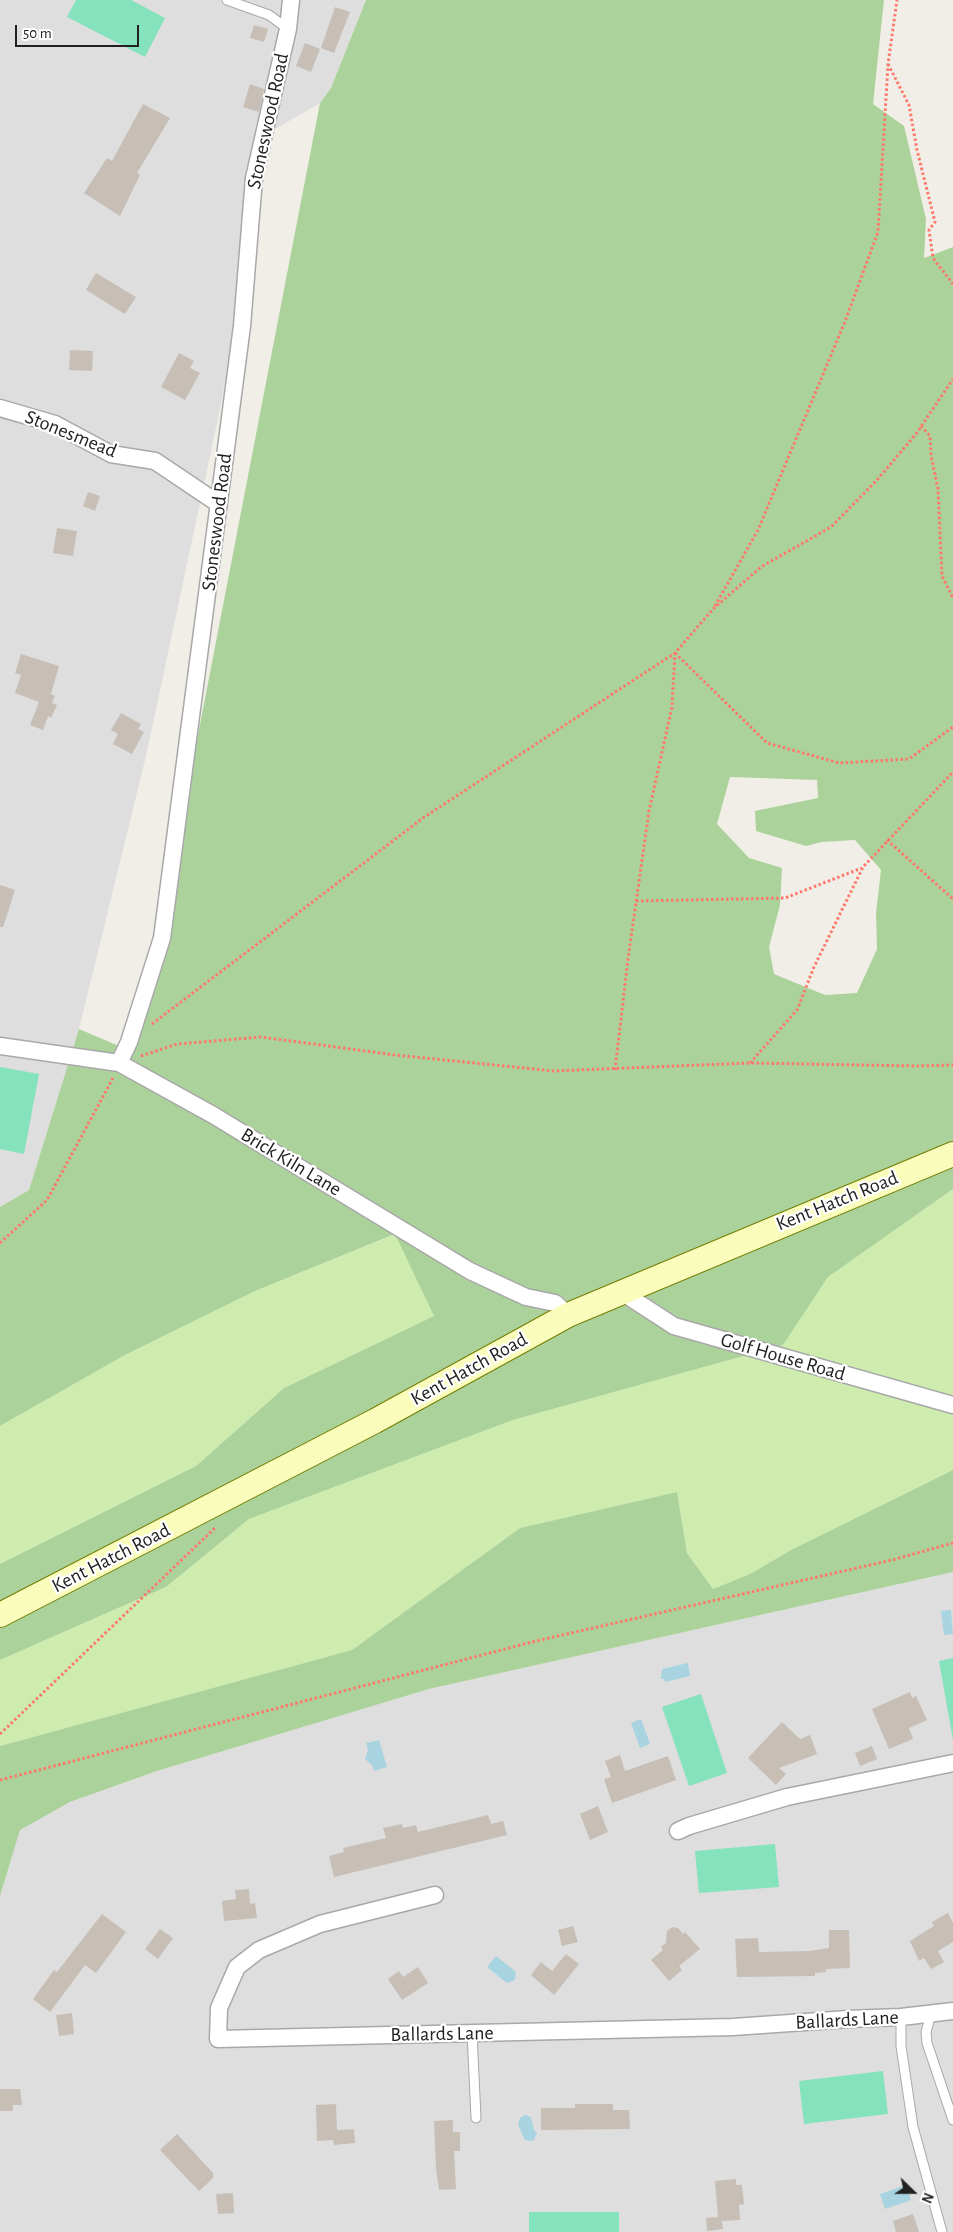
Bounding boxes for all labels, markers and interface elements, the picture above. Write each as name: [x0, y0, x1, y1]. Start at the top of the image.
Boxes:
scale bar: [18, 15, 141, 47]
text: 50 m: [23, 26, 52, 41]
street label: Stoneswood Road: [242, 51, 294, 191]
street label: Stonesmead: [22, 405, 120, 463]
street label: Stoneswood Road: [197, 452, 237, 592]
street label: Brick Kiln Lane: [236, 1123, 346, 1201]
street label: Kent Hatch Road: [772, 1166, 902, 1236]
street label: Kent Hatch Road: [407, 1327, 531, 1411]
street label: Golf House Road: [718, 1328, 848, 1386]
street label: Kent Hatch Road: [48, 1518, 174, 1598]
street label: Ballards Lane: [795, 2005, 899, 2035]
street label: Ballards Lane: [390, 2021, 494, 2047]
north arrow: [888, 2167, 938, 2217]
text: N: [919, 2190, 935, 2205]

